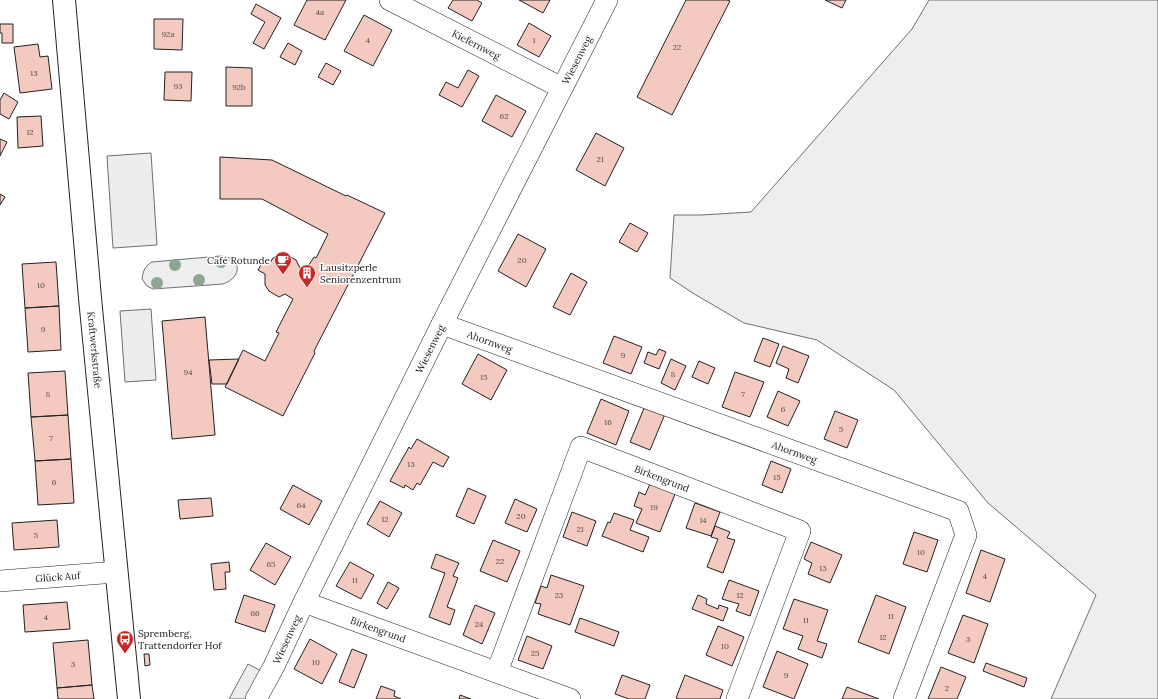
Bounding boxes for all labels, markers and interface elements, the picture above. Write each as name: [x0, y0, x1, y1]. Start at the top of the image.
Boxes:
house number: 4a: [316, 7, 324, 17]
street label: Kiefernweg: [450, 27, 503, 63]
house number: 92a: [161, 29, 175, 39]
street label: Wiesenweg: [559, 33, 595, 87]
house number: 4: [366, 35, 371, 45]
house number: 1: [533, 35, 536, 45]
house number: 22: [673, 42, 681, 52]
house number: 13: [30, 68, 38, 78]
house number: 93: [173, 81, 183, 91]
house number: 92b: [232, 82, 246, 92]
house number: 62: [500, 111, 508, 121]
house number: 12: [26, 127, 34, 137]
house number: 21: [596, 154, 604, 164]
cafe icon: Café Rotunde: [273, 250, 293, 275]
place label: Café Rotunde: [207, 254, 271, 267]
house number: 20: [517, 255, 527, 265]
place label: Lausitzperle Seniorenzentrum: [320, 261, 401, 286]
building icon: Lausitzperle Seniorenzentrum: [297, 263, 317, 288]
house number: 10: [37, 280, 45, 290]
street label: Kraftwerkstraße: [84, 311, 105, 389]
street label: Wiesenweg: [413, 322, 448, 376]
house number: 9: [41, 324, 46, 334]
street label: Ahornweg: [464, 327, 515, 356]
house number: 9: [621, 350, 626, 360]
house number: 94: [184, 367, 193, 377]
house number: 8: [671, 369, 676, 379]
house number: 15: [480, 372, 488, 382]
house number: 8: [46, 389, 51, 399]
house number: 7: [741, 389, 745, 399]
house number: 6: [781, 404, 786, 414]
house number: 16: [604, 417, 612, 427]
house number: 5: [839, 424, 843, 434]
house number: 7: [49, 433, 53, 443]
street label: Ahornweg: [769, 438, 819, 467]
house number: 13: [407, 459, 415, 469]
street label: Birkengrund: [632, 462, 691, 495]
house number: 15: [773, 472, 781, 482]
house number: 6: [52, 477, 57, 487]
house number: 64: [297, 500, 306, 510]
house number: 19: [650, 502, 658, 512]
house number: 20: [516, 511, 526, 521]
house number: 12: [381, 514, 389, 524]
house number: 14: [699, 515, 707, 525]
house number: 21: [576, 524, 584, 534]
house number: 5: [34, 530, 38, 540]
house number: 10: [917, 547, 925, 557]
house number: 22: [496, 556, 504, 566]
house number: 65: [267, 559, 275, 569]
house number: 13: [819, 563, 827, 573]
street label: Glück Auf: [35, 569, 82, 585]
house number: 4: [983, 571, 988, 581]
house number: 11: [352, 575, 358, 585]
house number: 23: [555, 590, 564, 600]
house number: 12: [736, 590, 744, 600]
house number: 66: [250, 608, 260, 618]
house number: 11: [888, 611, 894, 621]
house number: 4: [44, 612, 49, 622]
street label: Wiesenweg: [270, 612, 304, 666]
street label: Birkengrund: [349, 613, 408, 646]
house number: 11: [803, 615, 809, 625]
house number: 24: [475, 619, 484, 629]
place label: Spremberg, Trattendorfer Hof: [138, 627, 222, 652]
bus stop icon: Spremberg, Trattendorfer Hof: [115, 629, 135, 654]
house number: 12: [879, 632, 887, 642]
house number: 3: [966, 634, 971, 644]
house number: 10: [721, 641, 729, 651]
house number: 25: [531, 648, 539, 658]
house number: 10: [312, 657, 320, 667]
house number: 3: [71, 659, 76, 669]
house number: 9: [784, 670, 789, 680]
house number: 2: [945, 683, 949, 693]

